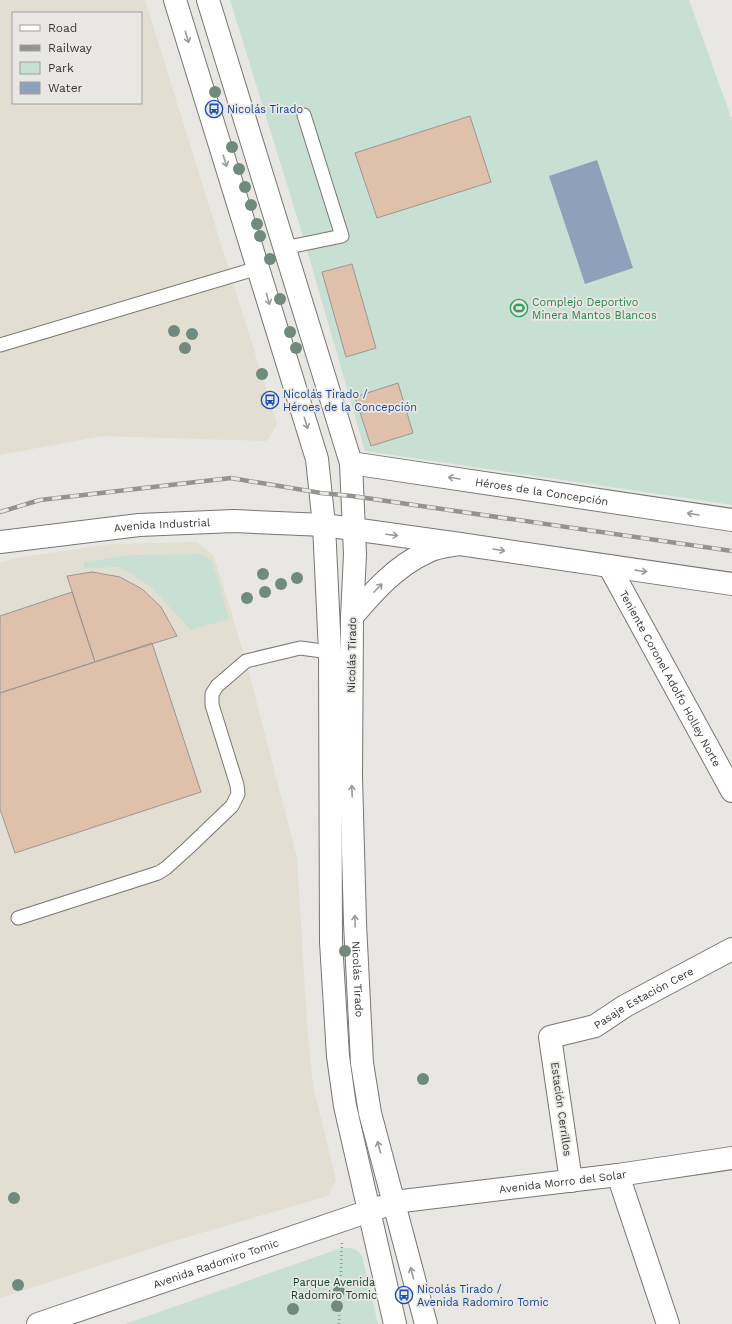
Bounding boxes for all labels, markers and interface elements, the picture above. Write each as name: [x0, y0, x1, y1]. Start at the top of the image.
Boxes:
legend: [12, 12, 142, 104]
text: Road: [48, 21, 77, 35]
one-way arrow: [184, 31, 191, 44]
text: Railway: [48, 41, 93, 55]
text: Park: [48, 61, 74, 75]
text: Water: [48, 81, 83, 95]
bus stop icon: Nicolás Tirado: [204, 99, 224, 119]
place label: Nicolás Tirado: [227, 103, 303, 116]
one-way arrow: [222, 155, 229, 168]
one-way arrow: [265, 292, 272, 305]
place label: Complejo Deportivo Minera Mantos Blancos: [532, 296, 657, 322]
sports icon: Complejo Deportivo Minera Mantos Blancos: [509, 298, 529, 318]
place label: Nicolás Tirado / Héroes de la Concepción: [283, 388, 417, 414]
bus stop icon: Nicolás Tirado / Héroes de la Concepción: [260, 390, 280, 410]
one-way arrow: [303, 417, 310, 430]
one-way arrow: [448, 474, 461, 482]
street label: Héroes de la Concepción: [474, 475, 609, 508]
one-way arrow: [687, 510, 700, 518]
street label: Avenida Industrial: [113, 515, 211, 535]
one-way arrow: [385, 531, 398, 539]
one-way arrow: [492, 546, 505, 554]
one-way arrow: [634, 567, 647, 575]
one-way arrow: [373, 583, 383, 593]
street label: Teniente Coronel Adolfo Holley Norte: [617, 588, 724, 769]
street label: Nicolás Tirado: [345, 617, 359, 693]
one-way arrow: [348, 785, 356, 798]
one-way arrow: [351, 915, 359, 928]
street label: Nicolás Tirado: [349, 941, 366, 1018]
street label: Pasaje Estación Cere: [591, 964, 695, 1031]
street label: Estación Cerrillos: [548, 1061, 574, 1157]
one-way arrow: [375, 1141, 382, 1154]
street label: Avenida Morro del Solar: [498, 1167, 628, 1196]
street label: Avenida Radomiro Tomic: [151, 1236, 280, 1291]
one-way arrow: [408, 1267, 416, 1280]
park label: Parque Avenida Radomiro Tomic: [291, 1276, 377, 1302]
place label: Nicolás Tirado / Avenida Radomiro Tomic: [417, 1283, 549, 1309]
bus stop icon: Nicolás Tirado / Avenida Radomiro Tomic: [394, 1285, 414, 1305]

